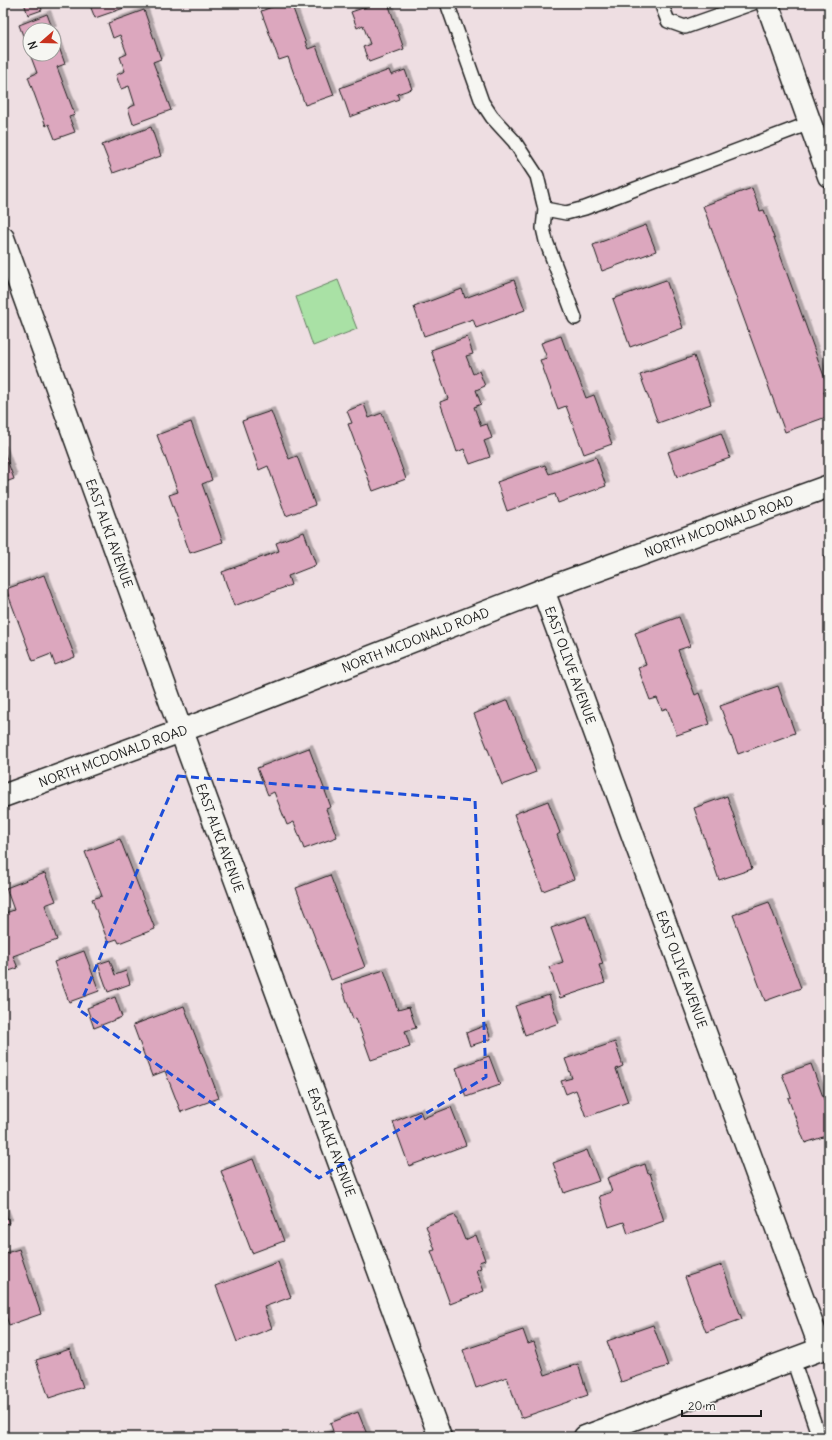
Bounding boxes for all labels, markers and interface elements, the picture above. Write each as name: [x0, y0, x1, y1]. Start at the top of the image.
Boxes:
north arrow: [22, 22, 62, 62]
text: N: [25, 39, 40, 51]
street label: EAST ALKI AVENUE: [82, 477, 137, 590]
street label: NORTH MCDONALD ROAD: [642, 491, 796, 561]
street label: NORTH MCDONALD ROAD: [339, 603, 492, 676]
street label: EAST OLIVE AVENUE: [541, 604, 600, 727]
street label: NORTH MCDONALD ROAD: [36, 721, 190, 791]
street label: EAST ALKI AVENUE: [192, 781, 248, 895]
street label: EAST OLIVE AVENUE: [653, 908, 711, 1031]
street label: EAST ALKI AVENUE: [304, 1085, 360, 1199]
scale bar: [682, 1392, 761, 1418]
text: 20 m: [688, 1398, 716, 1413]

